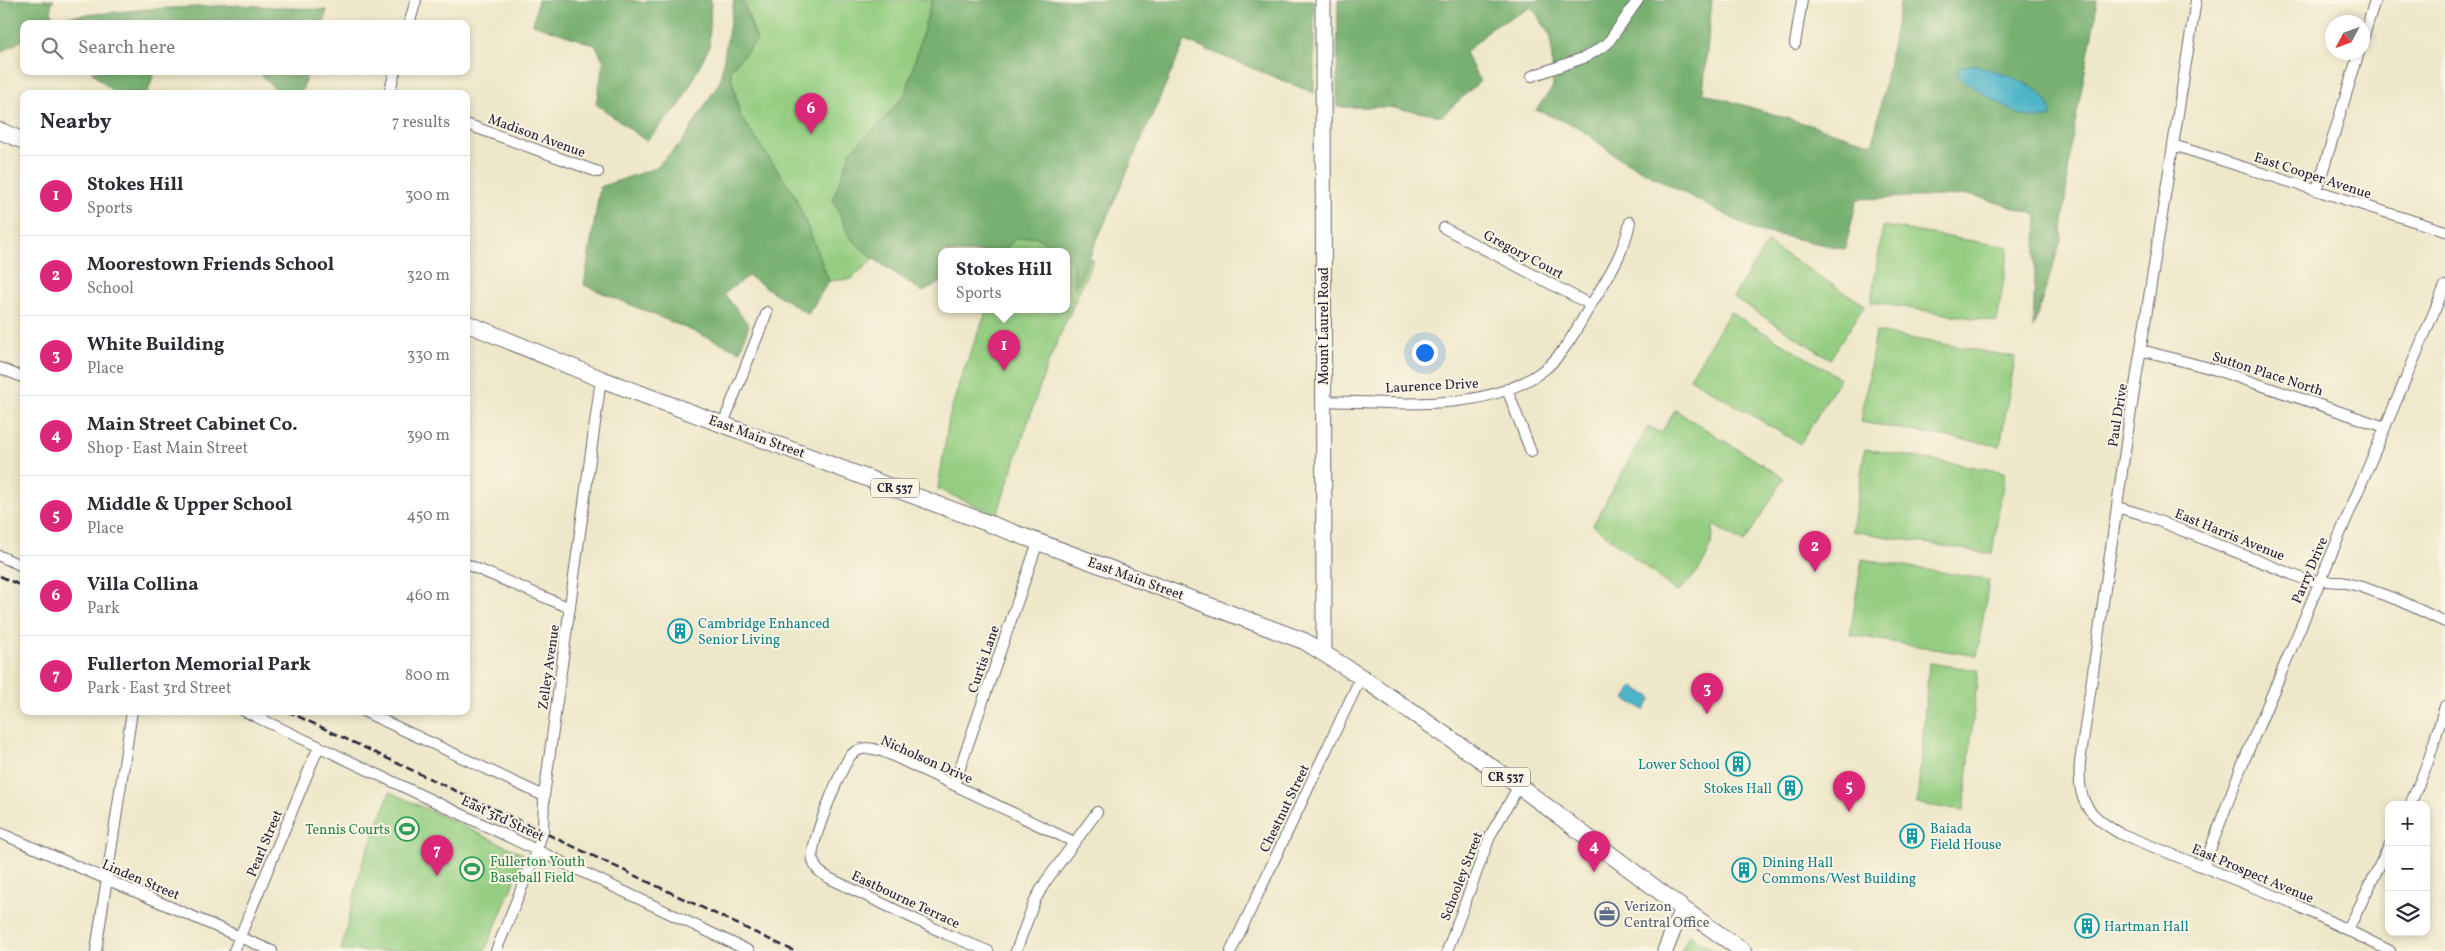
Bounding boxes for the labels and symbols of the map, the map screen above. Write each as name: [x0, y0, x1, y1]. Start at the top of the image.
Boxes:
north arrow: [2325, 15, 2370, 60]
pin: 6: [795, 93, 827, 134]
street label: Madison Avenue: [485, 110, 588, 163]
street label: East Cooper Avenue: [2251, 149, 2374, 204]
street label: Gregory Court: [1480, 226, 1567, 285]
street label: Mount Laurel Road: [1315, 267, 1334, 385]
pin: 1: [988, 330, 1020, 371]
your location: [1412, 340, 1438, 366]
street label: Sutton Place North: [2210, 348, 2326, 401]
street label: Laurence Drive: [1385, 375, 1480, 398]
street label: Paul Drive: [2104, 382, 2133, 448]
street label: East Main Street: [706, 411, 807, 464]
road number: CR 537: [871, 478, 919, 498]
street label: East Harris Avenue: [2172, 505, 2288, 566]
pin: 2: [1799, 531, 1831, 572]
street label: Parry Drive: [2288, 534, 2333, 607]
street label: East Main Street: [1085, 553, 1186, 606]
place label: Cambridge Enhanced Senior Living: [698, 615, 830, 650]
building icon: Cambridge Enhanced Senior Living: [667, 618, 693, 644]
street label: Zelley Avenue: [534, 623, 565, 711]
street label: Curtis Lane: [964, 623, 1005, 696]
pin: 3: [1691, 673, 1723, 714]
street label: Nicholson Drive: [877, 732, 976, 789]
building icon: Lower School: [1725, 751, 1751, 777]
place label: Lower School: [1638, 756, 1720, 775]
street label: Chestnut Street: [1256, 761, 1315, 856]
road number: CR 537: [1482, 768, 1530, 786]
pin: 5: [1833, 771, 1865, 812]
building icon: Stokes Hall: [1777, 775, 1803, 801]
place label: Stokes Hall: [1703, 780, 1772, 799]
street label: East 3rd Street: [458, 792, 547, 847]
street label: Pearl Street: [243, 807, 288, 880]
sports icon: Tennis Courts: [394, 816, 420, 842]
place label: Baiada Field House: [1930, 820, 2002, 855]
place label: Tennis Courts: [305, 821, 390, 840]
building icon: Baiada Field House: [1899, 823, 1925, 849]
street label: Schooley Street: [1437, 829, 1488, 924]
pin: 4: [1578, 831, 1610, 872]
pin: 7: [421, 835, 453, 876]
street label: East Prospect Avenue: [2188, 840, 2317, 909]
place label: Fullerton Youth Baseball Field: [490, 853, 585, 888]
place label: Dining Hall Commons/West Building: [1762, 854, 1916, 889]
street label: Linden Street: [99, 855, 182, 905]
sports icon: Fullerton Youth Baseball Field: [459, 856, 485, 882]
building icon: Dining Hall Commons/West Building: [1731, 857, 1757, 883]
street label: Eastbourne Terrace: [848, 867, 963, 934]
place label: Verizon Central Office: [1624, 898, 1710, 933]
office icon: Verizon Central Office: [1594, 901, 1620, 927]
building icon: Hartman Hall: [2074, 913, 2100, 939]
place label: Hartman Hall: [2104, 918, 2189, 937]

